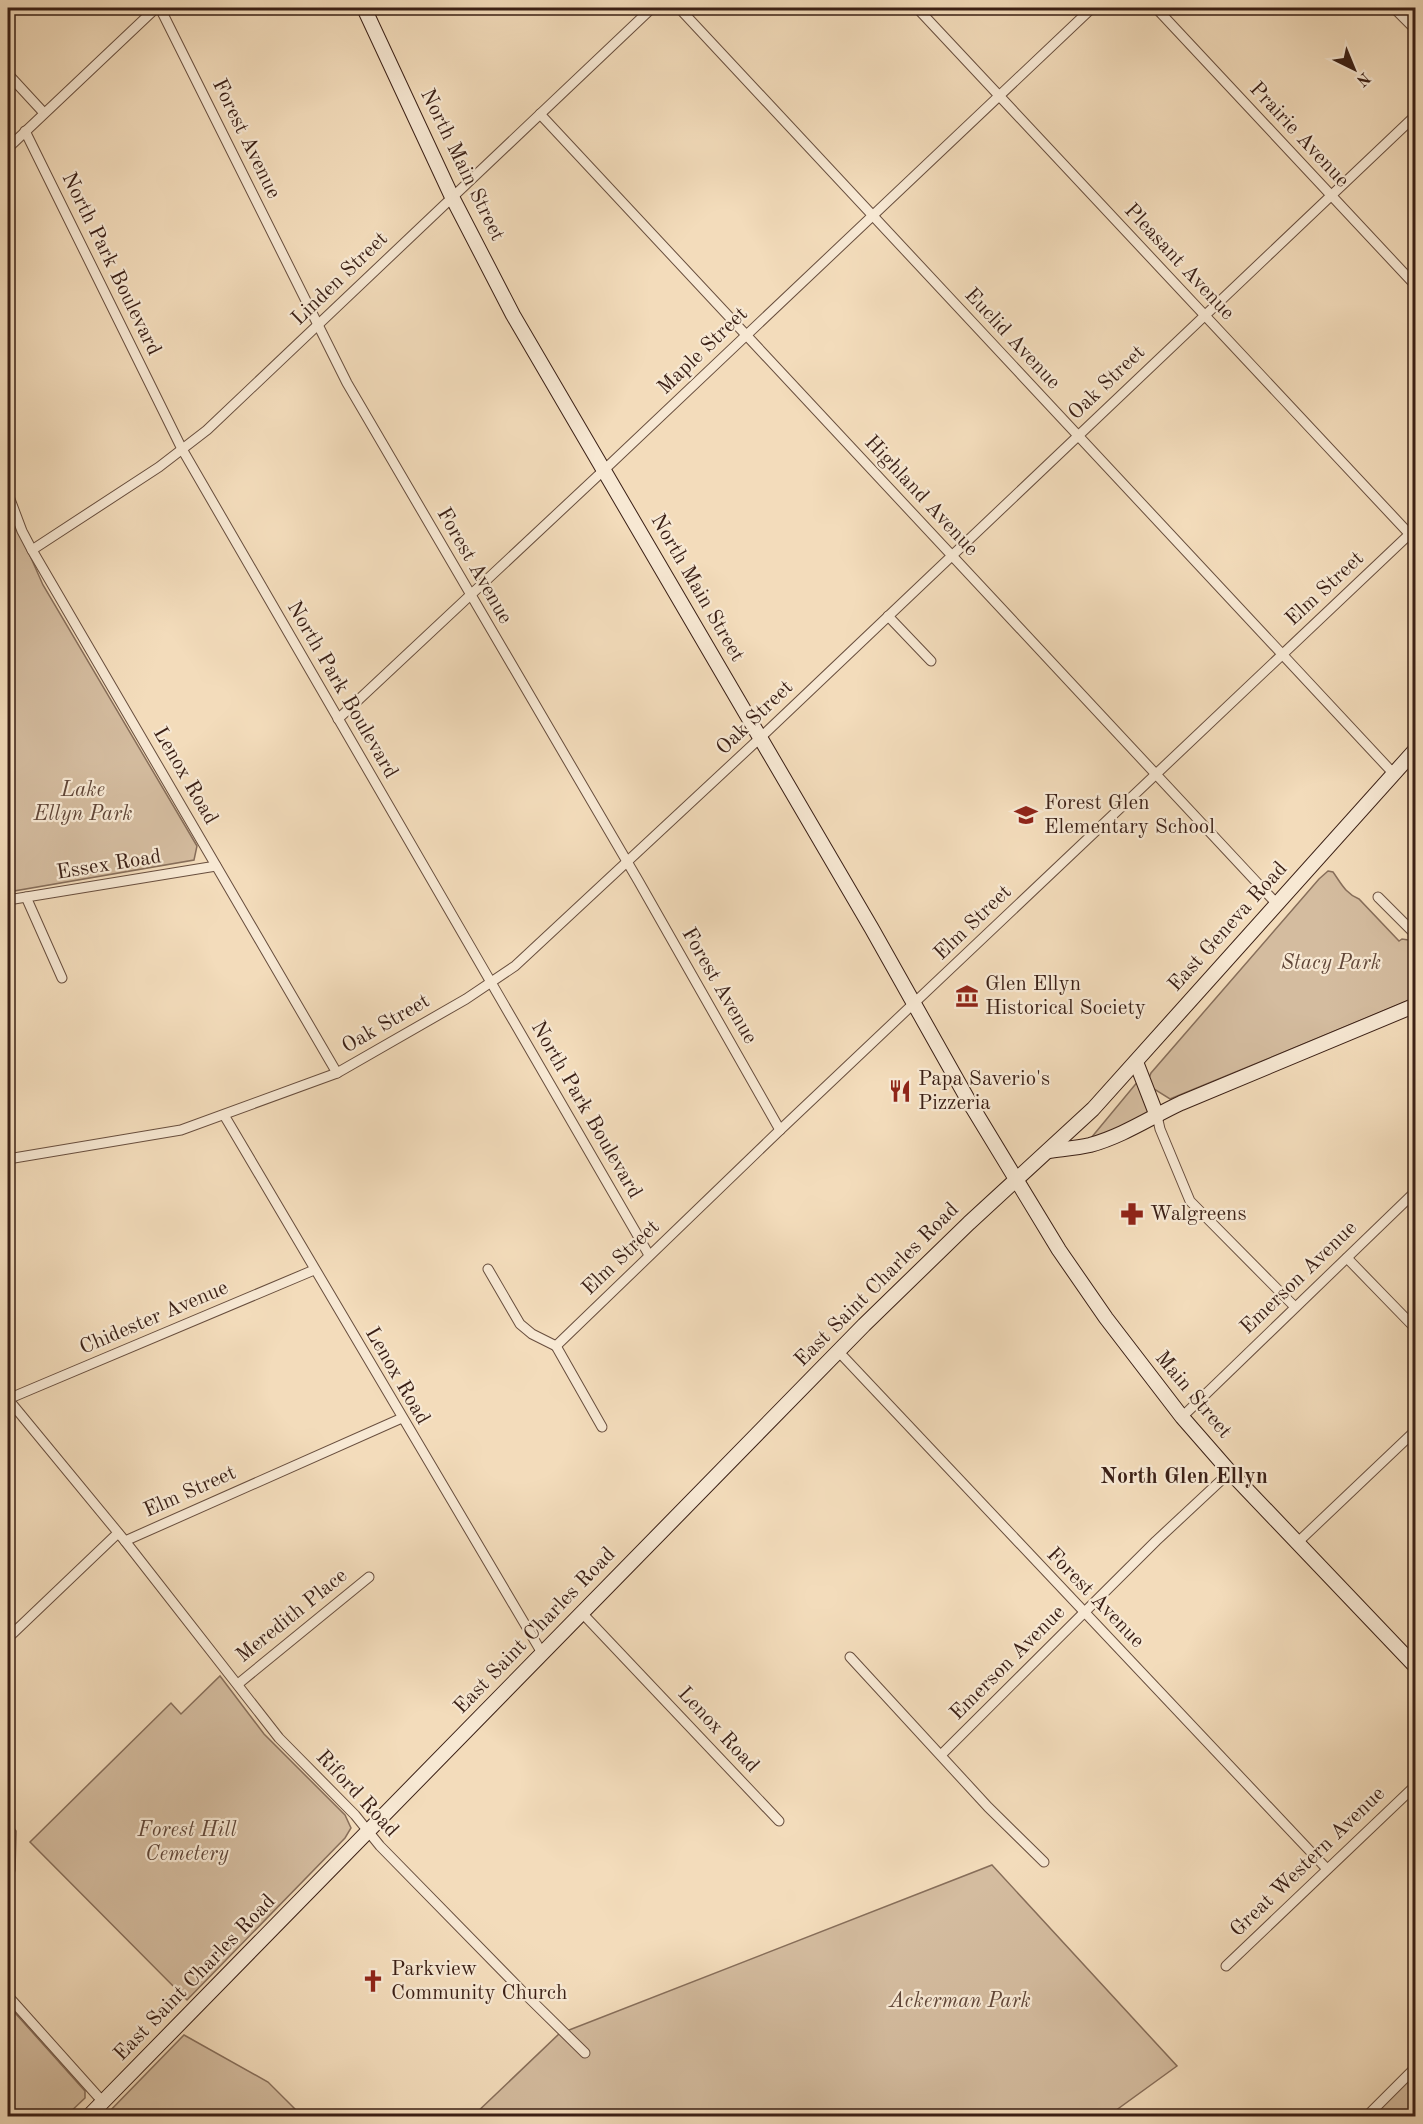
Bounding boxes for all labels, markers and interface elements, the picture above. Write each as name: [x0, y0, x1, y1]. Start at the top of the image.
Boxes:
north arrow: [1324, 39, 1384, 99]
text: N: [1352, 68, 1373, 89]
street label: Forest Avenue: [208, 76, 284, 202]
street label: Prairie Avenue: [1245, 78, 1353, 192]
street label: North Main Street: [416, 86, 508, 244]
street label: North Park Boulevard: [58, 169, 164, 359]
street label: Pleasant Avenue: [1120, 200, 1238, 324]
street label: Linden Street: [288, 228, 392, 330]
street label: Euclid Avenue: [960, 284, 1064, 394]
street label: Maple Street: [654, 303, 752, 399]
street label: Oak Street: [1065, 342, 1149, 424]
street label: Highland Avenue: [860, 432, 982, 560]
street label: Forest Avenue: [432, 504, 516, 628]
street label: North Main Street: [646, 511, 748, 665]
street label: Elm Street: [1282, 548, 1368, 630]
street label: North Park Boulevard: [283, 598, 401, 782]
street label: Oak Street: [713, 677, 797, 759]
street label: Lenox Road: [149, 724, 221, 828]
park label: Lake Ellyn Park: [33, 780, 132, 825]
place label: Forest Glen Elementary School: [1044, 793, 1215, 838]
school or university icon: Forest Glen Elementary School: [1013, 802, 1039, 828]
street label: Essex Road: [55, 846, 163, 884]
street label: East Geneva Road: [1164, 858, 1292, 996]
street label: Elm Street: [930, 881, 1016, 965]
street label: Forest Avenue: [677, 924, 761, 1048]
park label: Stacy Park: [1281, 953, 1381, 974]
place label: Glen Ellyn Historical Society: [985, 974, 1146, 1019]
museum icon: Glen Ellyn Historical Society: [954, 983, 980, 1009]
street label: Oak Street: [339, 991, 433, 1057]
street label: North Park Boulevard: [527, 1018, 645, 1202]
place label: Papa Saverio's Pizzeria: [918, 1069, 1050, 1114]
restaurant icon: Papa Saverio's Pizzeria: [887, 1078, 913, 1104]
street label: East Saint Charles Road: [791, 1199, 963, 1371]
pharmacy icon: Walgreens: [1119, 1201, 1145, 1227]
place label: Walgreens: [1150, 1204, 1247, 1225]
street label: Elm Street: [578, 1216, 664, 1300]
street label: Emerson Avenue: [1237, 1217, 1361, 1339]
street label: Chidester Avenue: [77, 1277, 231, 1359]
street label: Lenox Road: [361, 1324, 433, 1428]
street label: Main Street: [1151, 1347, 1235, 1443]
street label: Elm Street: [141, 1462, 239, 1522]
district label: North Glen Ellyn: [1100, 1466, 1268, 1488]
street label: East Saint Charles Road: [450, 1544, 620, 1718]
street label: Forest Avenue: [1042, 1544, 1148, 1652]
street label: Meredith Place: [233, 1565, 351, 1667]
street label: Emerson Avenue: [947, 1602, 1069, 1724]
street label: Lenox Road: [673, 1683, 763, 1777]
street label: Riford Road: [312, 1747, 402, 1842]
street label: Great Western Avenue: [1227, 1783, 1389, 1941]
park label: Forest Hill Cemetery: [136, 1820, 237, 1865]
street label: East Saint Charles Road: [110, 1891, 280, 2065]
place label: Parkview Community Church: [391, 1959, 567, 2004]
church icon: Parkview Community Church: [360, 1968, 386, 1994]
park label: Ackerman Park: [888, 1991, 1031, 2012]

